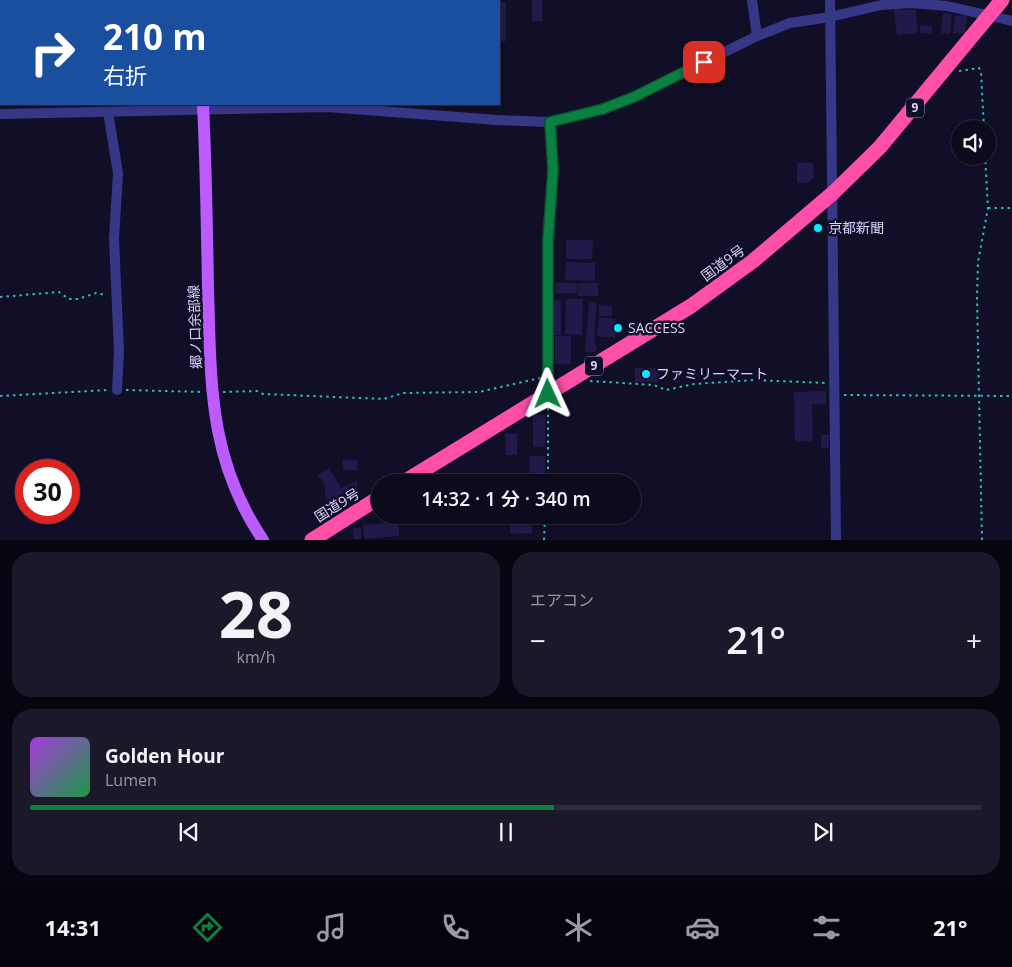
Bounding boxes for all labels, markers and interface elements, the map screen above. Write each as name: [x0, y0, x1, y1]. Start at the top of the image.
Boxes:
text: 210 m: [103, 13, 207, 60]
icon: right: [20, 20, 85, 85]
pin: [683, 41, 725, 83]
icon: arrive: [690, 48, 718, 76]
text: 右折: [103, 60, 147, 90]
road number: 9: [906, 99, 924, 118]
map controls: [951, 120, 996, 165]
button: sound: [951, 120, 996, 165]
place label: 京都新聞: [828, 218, 884, 237]
marker: 京都新聞: [812, 222, 824, 234]
street label: 国道9号: [697, 240, 749, 285]
street label: 郷ノ口余部線: [184, 285, 205, 369]
place label: SACCESS: [628, 318, 685, 337]
marker: SACCESS: [612, 322, 624, 334]
road number: 9: [585, 356, 603, 376]
place label: ファミリーマート: [656, 364, 768, 383]
position arrow: [521, 367, 573, 419]
marker: ファミリーマート: [640, 368, 652, 380]
speed limit sign: 30: [15, 459, 80, 524]
street label: 国道9号: [310, 483, 363, 526]
text: 14:32 · 1 分 · 340 m: [421, 486, 591, 512]
text: 28: [219, 569, 293, 657]
text: エアコン: [530, 589, 594, 611]
text: 21°: [726, 613, 786, 665]
text: −: [530, 621, 546, 659]
text: +: [966, 621, 982, 659]
text: km/h: [237, 646, 275, 668]
text: Golden Hour: [105, 743, 224, 769]
text: Lumen: [105, 769, 157, 791]
icon: previous: [175, 818, 203, 846]
icon: pause: [492, 818, 520, 846]
icon: next: [809, 818, 837, 846]
icon: directions: [190, 910, 225, 945]
icon: music: [314, 910, 349, 945]
icon: phone: [438, 910, 473, 945]
icon: climate: [561, 910, 596, 945]
icon: car: [685, 910, 720, 945]
icon: filters: [809, 910, 844, 945]
text: 14:31: [44, 912, 101, 942]
text: 21°: [933, 912, 968, 942]

